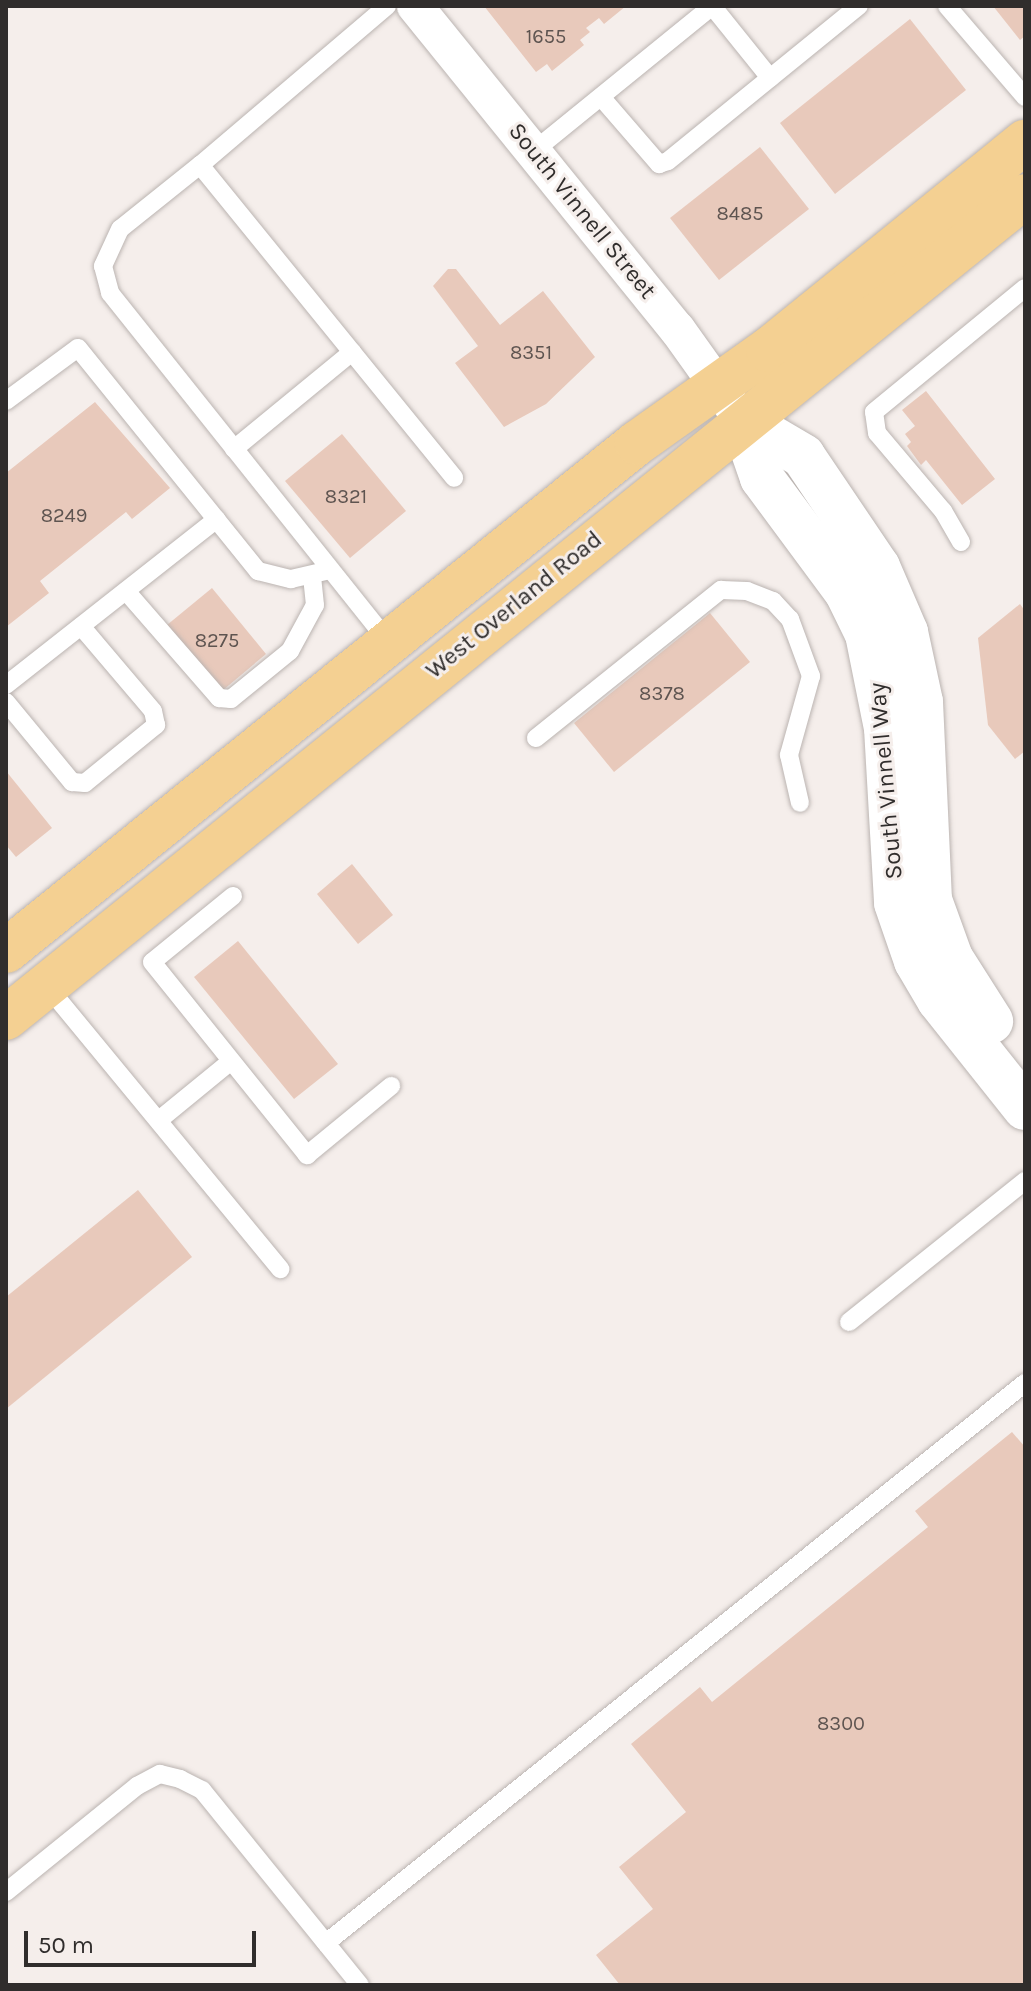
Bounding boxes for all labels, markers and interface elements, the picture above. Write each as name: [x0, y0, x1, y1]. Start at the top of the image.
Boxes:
house number: 1655: [526, 24, 566, 48]
street label: South Vinnell Street: [502, 117, 662, 305]
house number: 8485: [716, 201, 764, 225]
house number: 8351: [510, 340, 552, 364]
house number: 8321: [325, 484, 367, 508]
house number: 8249: [41, 503, 87, 527]
street label: West Overland Road: [420, 525, 608, 685]
house number: 8275: [195, 628, 239, 652]
house number: 8378: [639, 681, 685, 705]
street label: South Vinnell Way: [863, 681, 909, 881]
house number: 8300: [817, 1711, 865, 1735]
scale bar: [28, 1915, 260, 1965]
text: 50 m: [38, 1931, 94, 1959]

